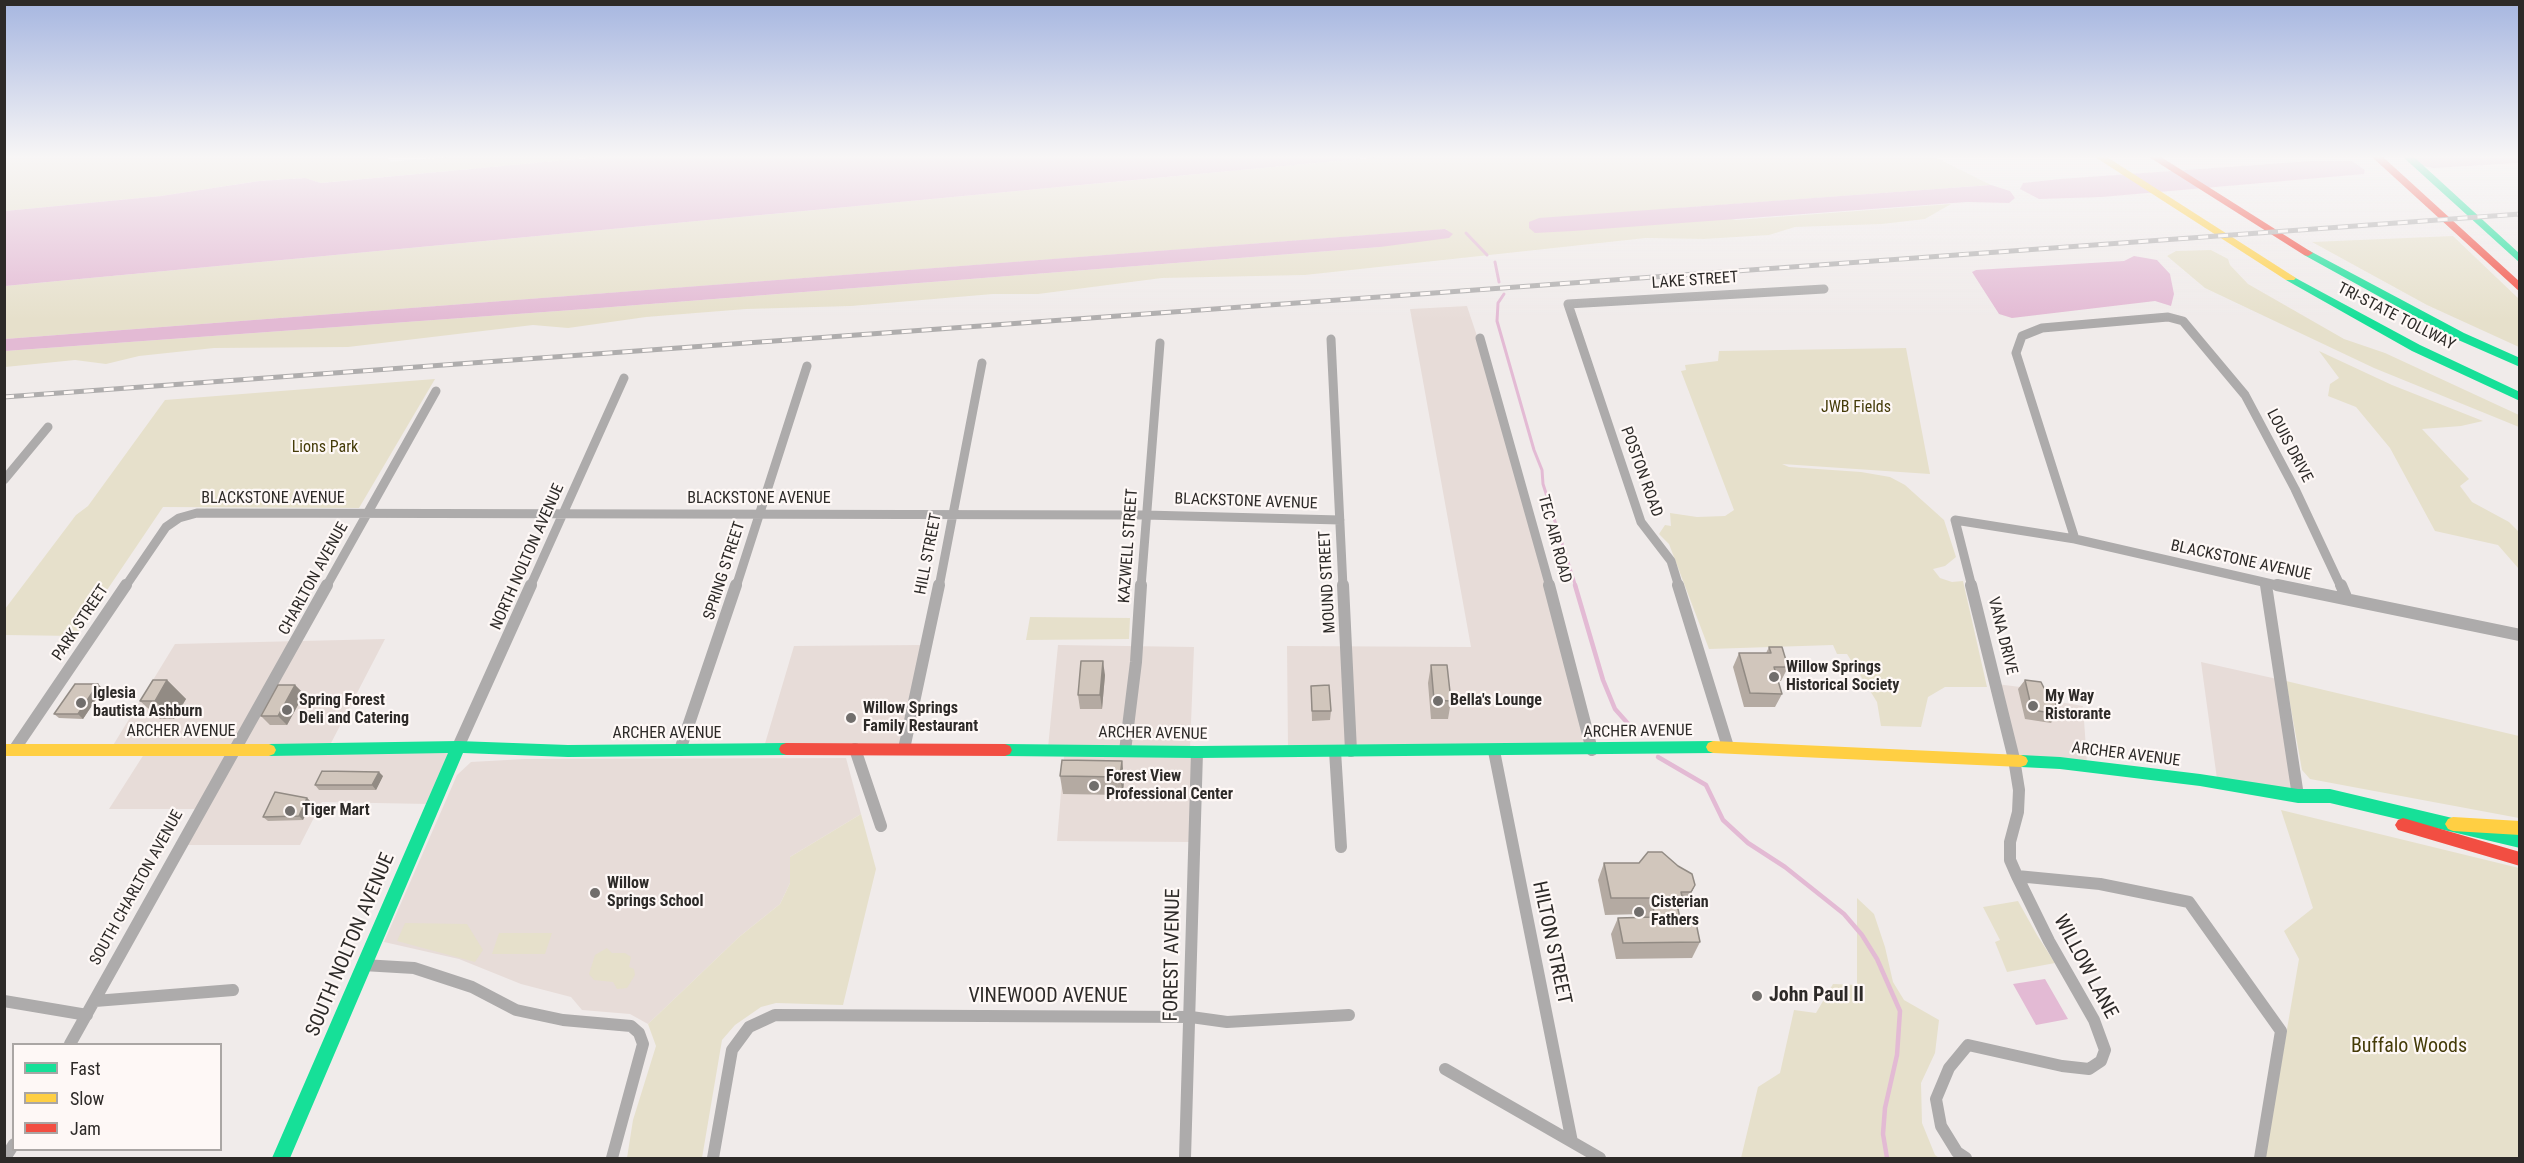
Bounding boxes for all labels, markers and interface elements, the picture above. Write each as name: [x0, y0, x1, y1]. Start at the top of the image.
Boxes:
street label: LAKE STREET: [1651, 268, 1739, 294]
street label: TRI-STATE TOLLWAY: [2334, 279, 2458, 355]
park label: JWB Fields: [1821, 398, 1891, 418]
street label: LOUIS DRIVE: [2262, 406, 2316, 486]
street label: POSTON ROAD: [1616, 424, 1666, 520]
park label: Lions Park: [292, 438, 358, 458]
street label: NORTH NOLTON AVENUE: [487, 481, 569, 633]
street label: KAZWELL STREET: [1115, 488, 1143, 604]
street label: BLACKSTONE AVENUE: [201, 489, 345, 509]
street label: BLACKSTONE AVENUE: [687, 489, 831, 509]
street label: BLACKSTONE AVENUE: [1174, 490, 1318, 514]
street label: TEC AIR ROAD: [1533, 493, 1575, 585]
street label: HILL STREET: [912, 512, 946, 596]
street label: CHARLTON AVENUE: [275, 519, 353, 639]
street label: SPRING STREET: [700, 519, 750, 623]
street label: MOUND STREET: [1316, 530, 1340, 634]
street label: BLACKSTONE AVENUE: [2169, 537, 2313, 585]
street label: PARK STREET: [49, 581, 113, 665]
street label: VANA DRIVE: [1983, 595, 2021, 677]
place label: Willow Springs Historical Society: [1786, 658, 1899, 696]
marker: Willow Springs Historical Society: [1767, 670, 1781, 684]
place label: Iglesia bautista Ashburn: [93, 684, 202, 722]
place label: My Way Ristorante: [2045, 687, 2111, 725]
place label: Spring Forest Deli and Catering: [299, 691, 409, 729]
place label: Bella's Lounge: [1450, 691, 1542, 711]
marker: Bella's Lounge: [1431, 694, 1445, 708]
marker: Iglesia bautista Ashburn: [74, 696, 88, 710]
place label: Willow Springs Family Restaurant: [863, 699, 978, 737]
marker: My Way Ristorante: [2026, 699, 2040, 713]
marker: Spring Forest Deli and Catering: [280, 703, 294, 717]
marker: Willow Springs Family Restaurant: [844, 711, 858, 725]
street label: ARCHER AVENUE: [1583, 721, 1693, 743]
street label: ARCHER AVENUE: [126, 722, 236, 742]
street label: ARCHER AVENUE: [1098, 723, 1208, 745]
street label: ARCHER AVENUE: [612, 724, 722, 744]
street label: ARCHER AVENUE: [2071, 739, 2181, 771]
place label: Forest View Professional Center: [1106, 767, 1233, 805]
marker: Forest View Professional Center: [1087, 779, 1101, 793]
place label: Tiger Mart: [302, 801, 370, 821]
marker: Tiger Mart: [283, 804, 297, 818]
street label: SOUTH CHARLTON AVENUE: [86, 807, 188, 969]
street label: SOUTH NOLTON AVENUE: [302, 850, 400, 1040]
place label: Willow Springs School: [607, 874, 704, 912]
street label: HILTON STREET: [1526, 879, 1576, 1007]
marker: Willow Springs School: [588, 886, 602, 900]
street label: FOREST AVENUE: [1160, 888, 1186, 1022]
place label: Cisterian Fathers: [1651, 893, 1709, 931]
marker: Cisterian Fathers: [1632, 905, 1646, 919]
street label: WILLOW LANE: [2048, 911, 2122, 1023]
place label: John Paul II: [1769, 984, 1864, 1008]
street label: VINEWOOD AVENUE: [968, 985, 1128, 1009]
marker: John Paul II: [1750, 989, 1764, 1003]
park label: Buffalo Woods: [2351, 1035, 2467, 1059]
legend: [12, 1043, 222, 1151]
text: Fast: [70, 1058, 101, 1079]
text: Slow: [70, 1088, 104, 1109]
text: Jam: [70, 1118, 101, 1139]

